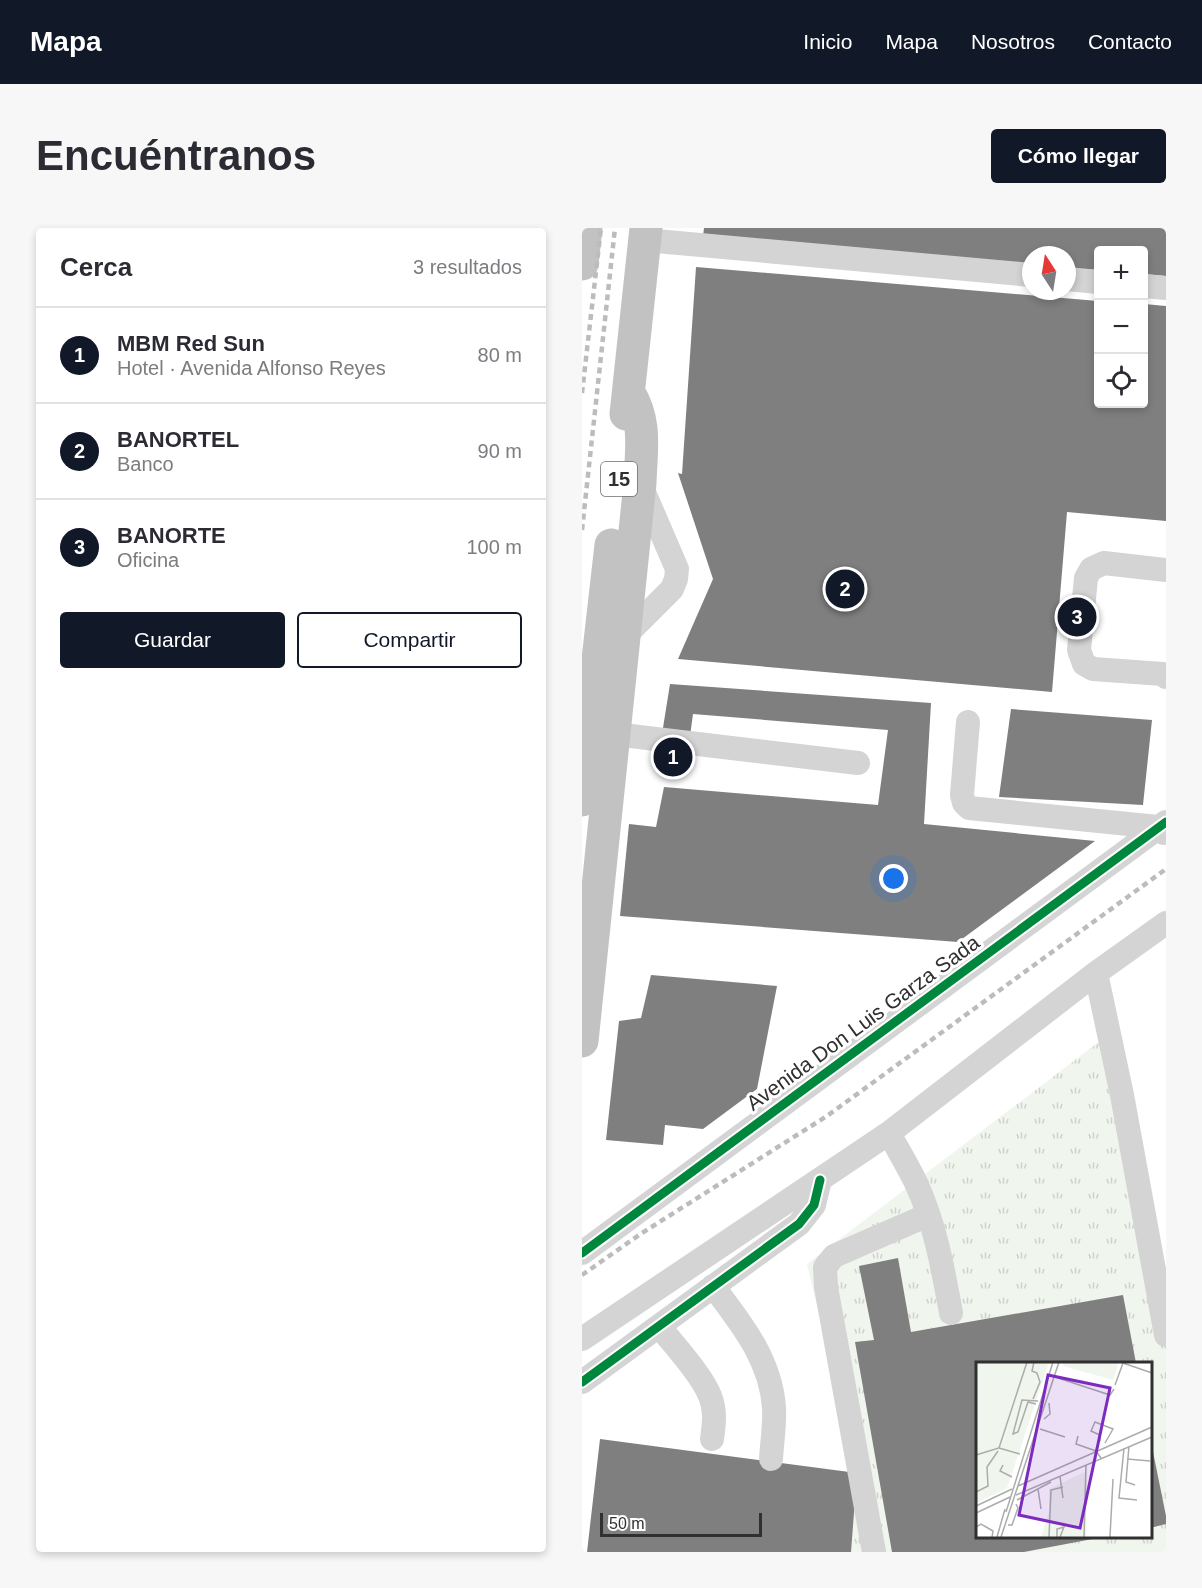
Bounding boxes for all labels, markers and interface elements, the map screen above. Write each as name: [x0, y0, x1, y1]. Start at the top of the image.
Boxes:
text: Mapa: [30, 26, 102, 57]
text: Inicio: [803, 30, 852, 53]
text: Mapa: [885, 30, 938, 53]
text: Nosotros: [971, 30, 1055, 53]
text: Contacto: [1088, 30, 1172, 53]
button: Cómo llegar: [991, 129, 1166, 183]
text: Encuéntranos: [36, 132, 316, 179]
north arrow: [1022, 246, 1076, 300]
map controls: [1094, 246, 1148, 408]
button: +: [1094, 246, 1148, 300]
text: Cerca: [60, 252, 132, 282]
text: 3 resultados: [413, 256, 522, 278]
button: −: [1094, 300, 1148, 354]
text: MBM Red Sun: [117, 331, 265, 356]
text: 1: [74, 344, 85, 366]
text: 80 m: [478, 344, 522, 366]
button: locate: [1094, 354, 1148, 408]
text: Hotel · Avenida Alfonso Reyes: [117, 357, 386, 379]
text: BANORTEL: [117, 427, 239, 452]
text: 2: [74, 440, 85, 462]
text: 90 m: [478, 440, 522, 462]
text: Banco: [117, 453, 174, 475]
road number: 15: [601, 462, 637, 496]
text: BANORTE: [117, 523, 226, 548]
text: 3: [74, 536, 85, 558]
text: 100 m: [466, 536, 522, 558]
text: Oficina: [117, 549, 179, 571]
pin: 2: [826, 566, 864, 612]
pin: 3: [1058, 594, 1096, 640]
button: Guardar: [60, 612, 285, 668]
button: Compartir: [297, 612, 522, 668]
pin: 1: [654, 734, 692, 780]
your location: [879, 864, 908, 893]
street label: Avenida Don Luis Garza Sada: [742, 930, 984, 1115]
inset map: [976, 1362, 1151, 1537]
scale bar: [600, 1510, 762, 1538]
text: 50 m: [609, 1515, 645, 1532]

